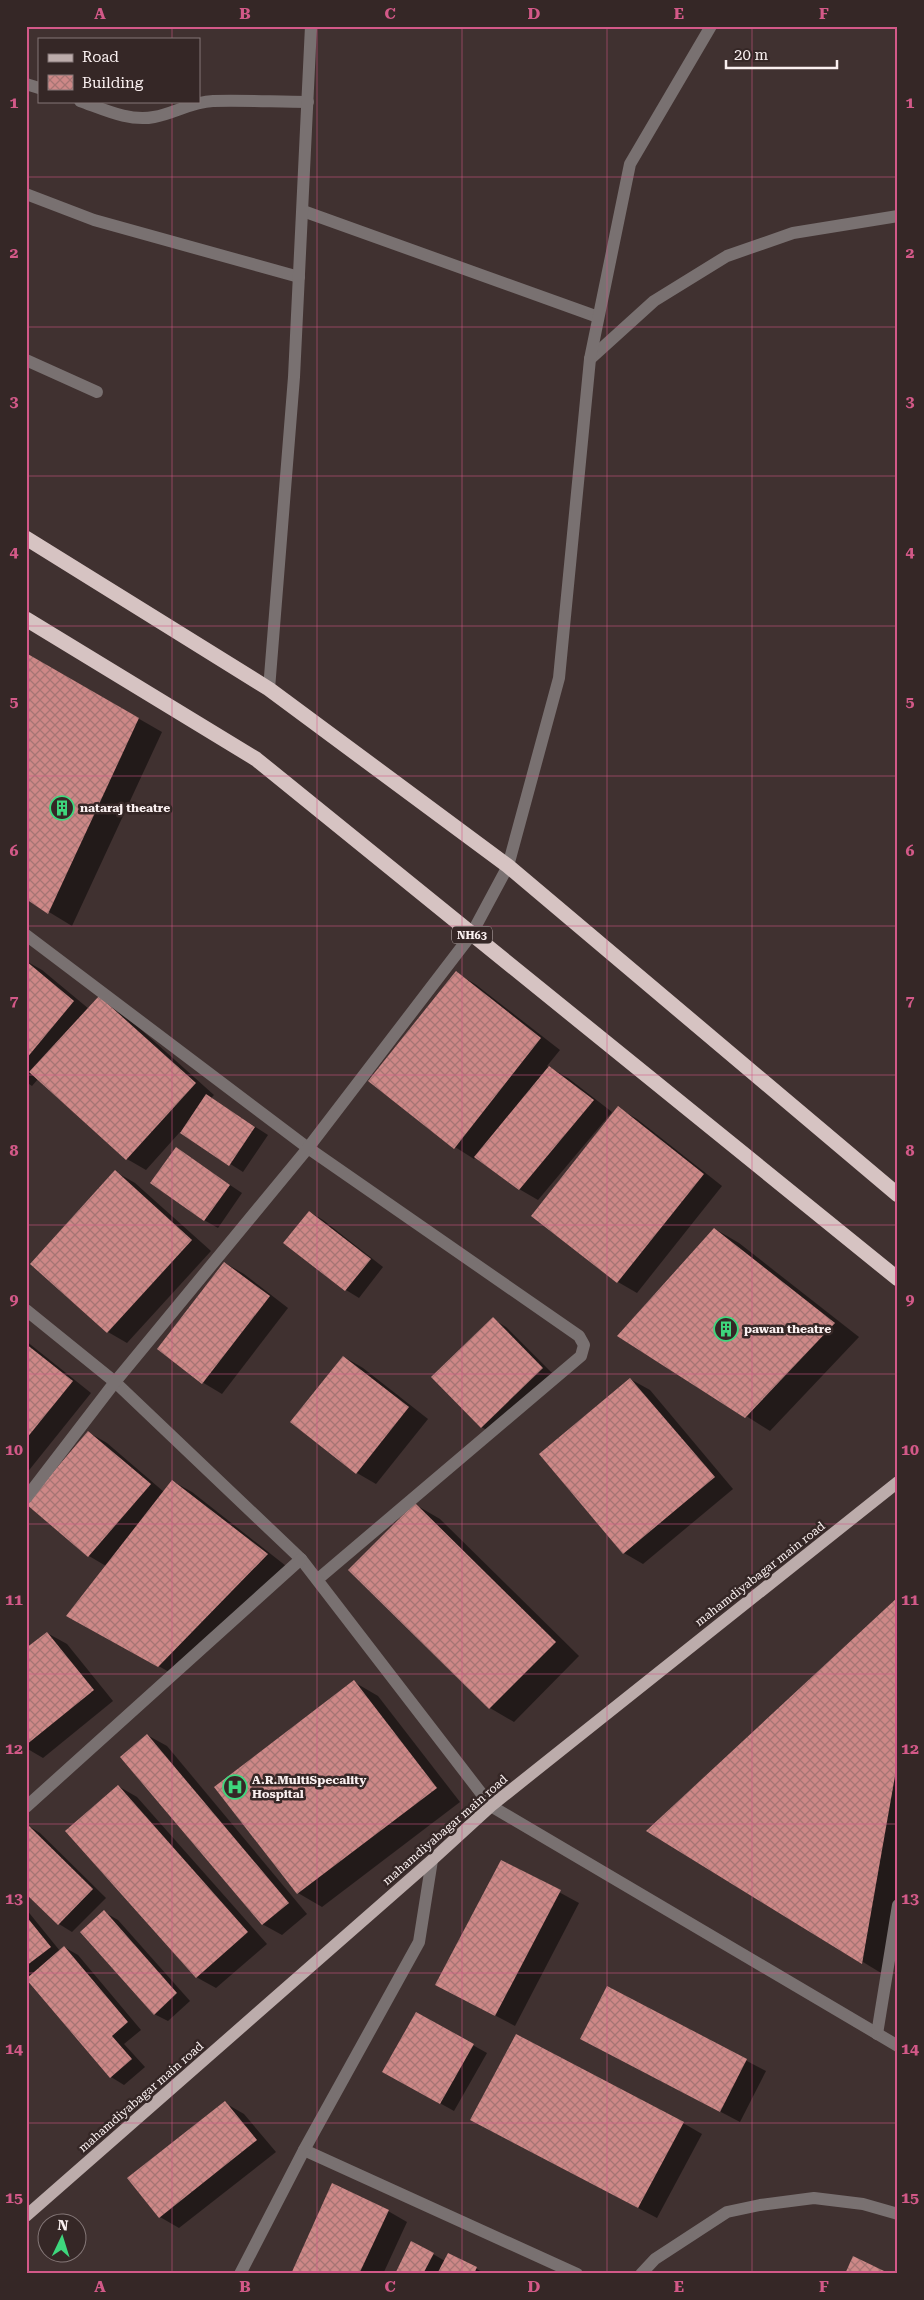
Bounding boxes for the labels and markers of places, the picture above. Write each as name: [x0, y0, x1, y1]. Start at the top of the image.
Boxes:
building icon: nataraj theatre: [49, 795, 75, 821]
place label: nataraj theatre: [80, 801, 170, 815]
building icon: pawan theatre: [713, 1316, 739, 1342]
place label: pawan theatre: [744, 1322, 831, 1336]
place label: A.R.MultiSpecality Hospital: [252, 1773, 367, 1801]
hospital icon: A.R.MultiSpecality Hospital: [222, 1774, 248, 1800]

